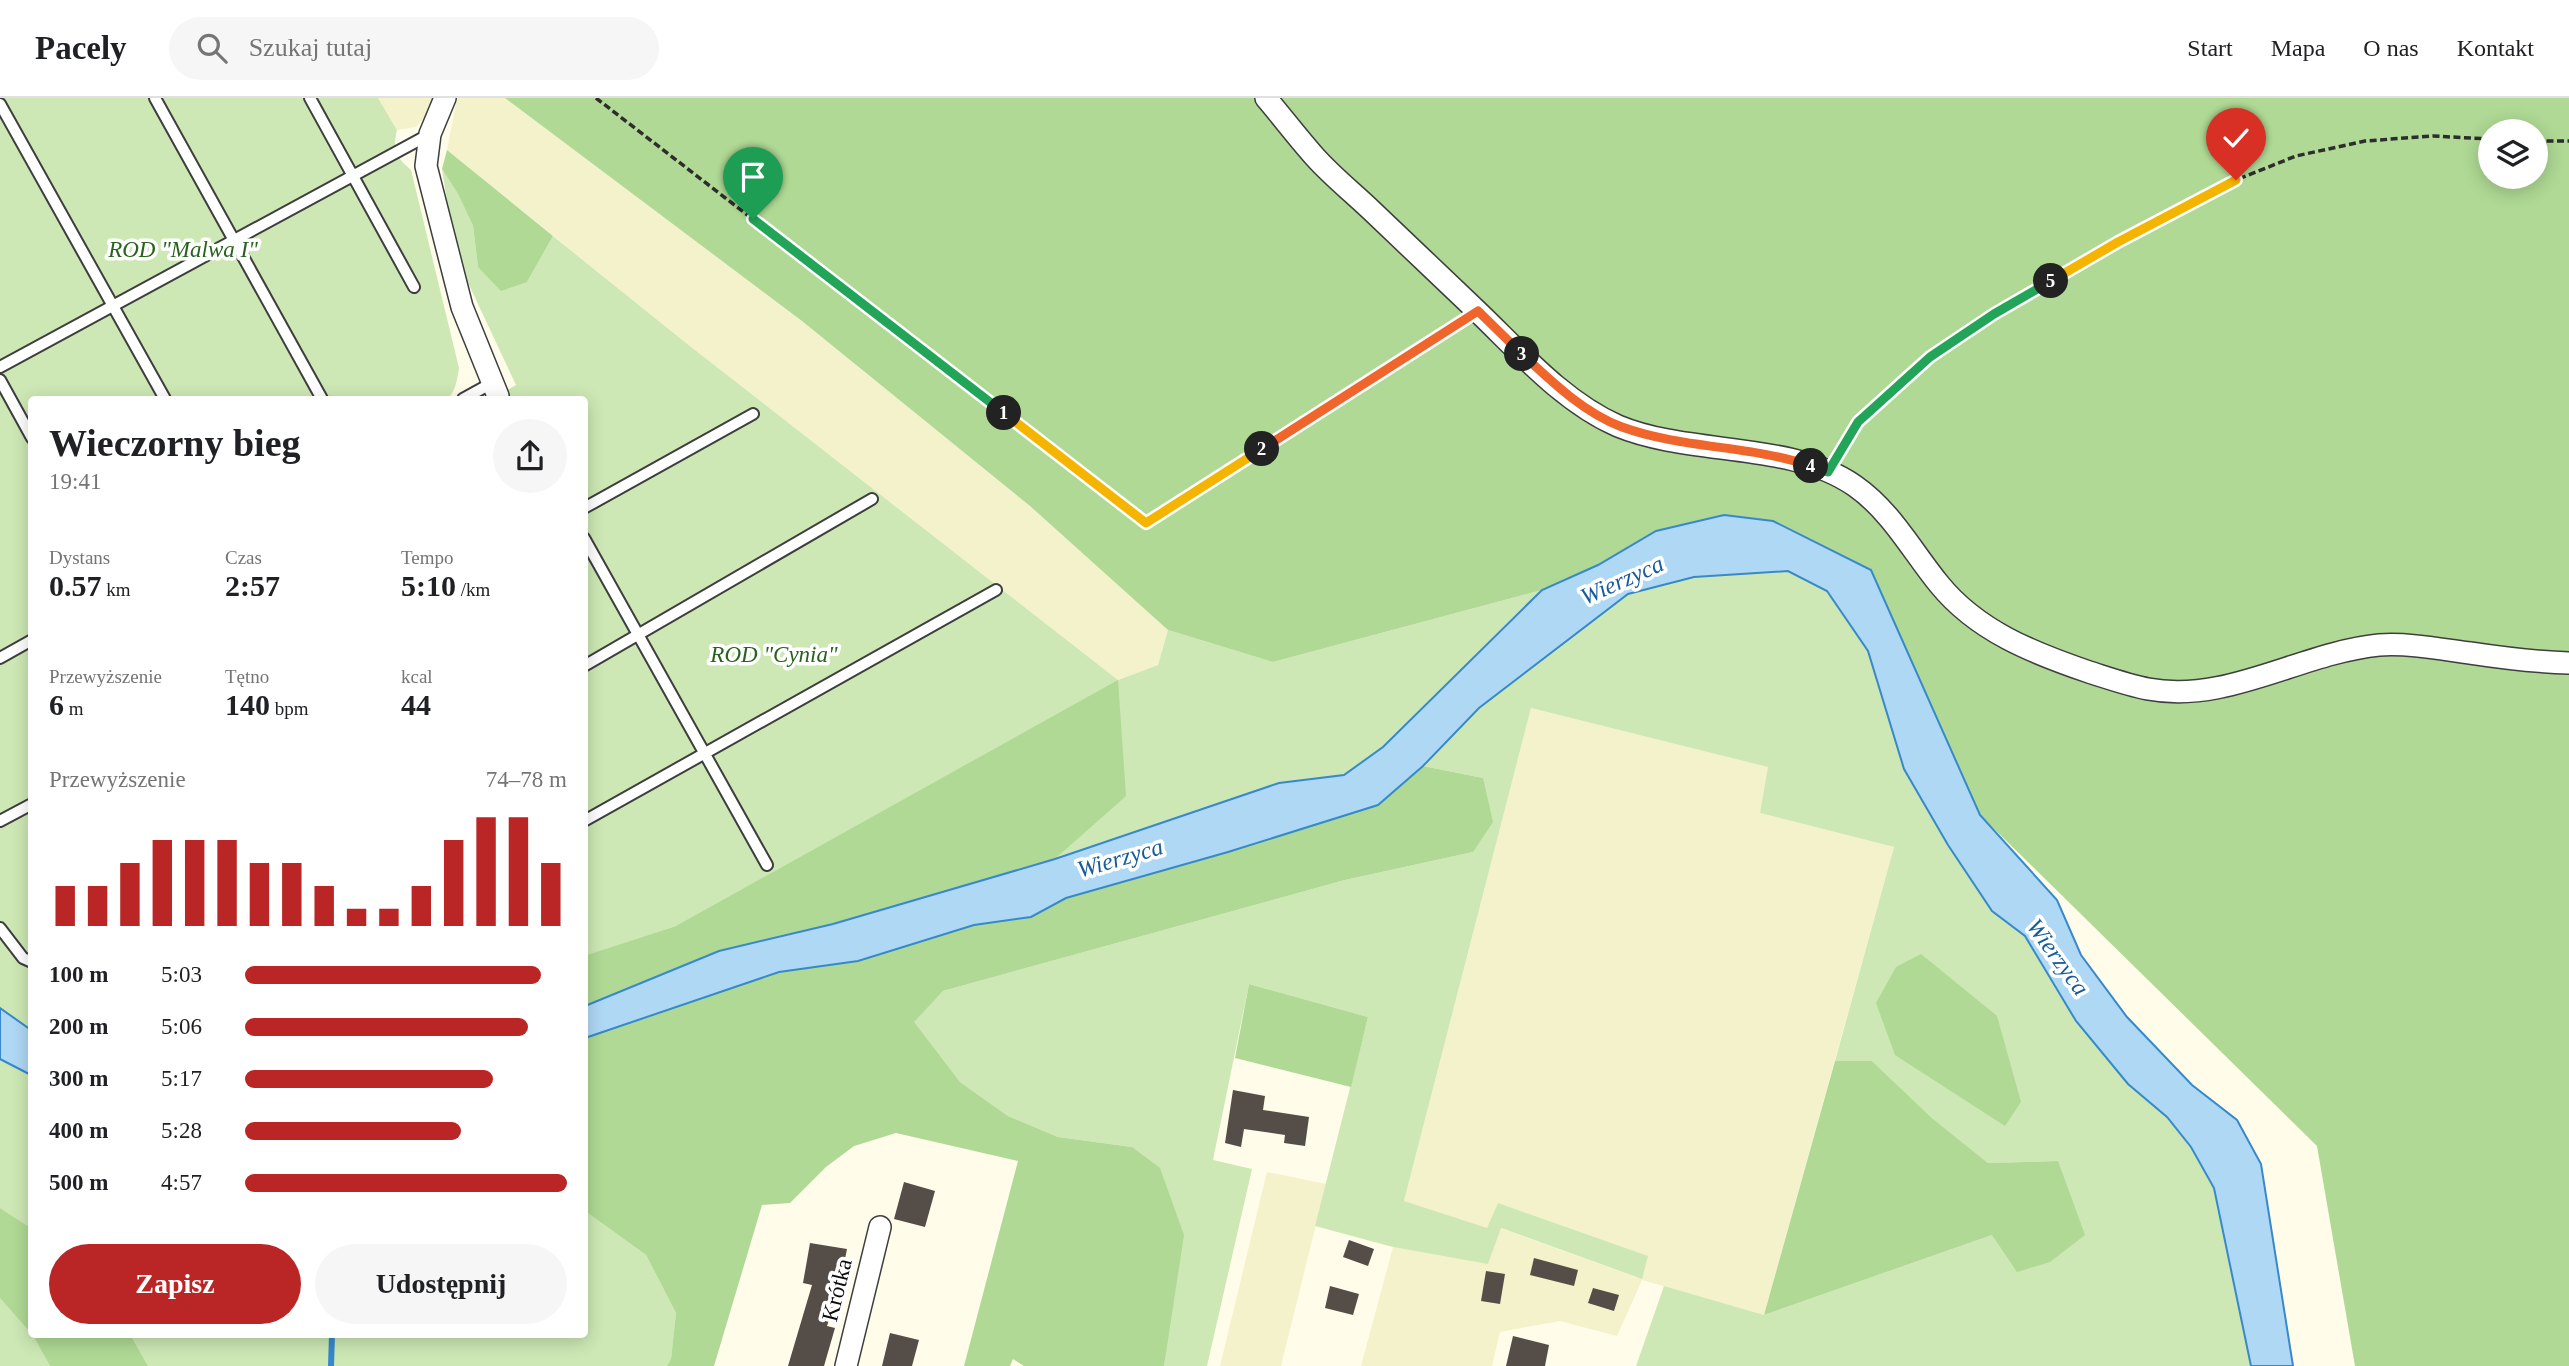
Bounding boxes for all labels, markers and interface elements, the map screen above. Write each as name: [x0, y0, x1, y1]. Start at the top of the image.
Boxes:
search box: [169, 17, 659, 80]
icon: search: [193, 29, 231, 67]
text: Pacely: [35, 30, 127, 66]
text: Szukaj tutaj: [249, 33, 372, 62]
text: Start: [2187, 35, 2233, 61]
text: Mapa: [2271, 35, 2325, 61]
text: O nas: [2363, 35, 2419, 61]
text: Kontakt: [2457, 35, 2534, 61]
pin: [2206, 108, 2266, 180]
icon: check: [2217, 119, 2255, 157]
map controls: [2478, 119, 2548, 189]
button: layers: [2478, 119, 2548, 189]
pin: [723, 147, 783, 219]
icon: arrive: [734, 158, 772, 196]
park label: ROD "Malwa I": [107, 237, 258, 262]
pin: 5: [2034, 264, 2068, 298]
text: 5: [2046, 270, 2055, 291]
pin: 3: [1504, 336, 1540, 372]
text: 3: [1517, 343, 1526, 364]
pin: 1: [986, 396, 1021, 430]
text: 1: [999, 402, 1008, 423]
button: share: [493, 419, 567, 493]
text: Wieczorny bieg: [49, 422, 301, 464]
pin: 2: [1244, 432, 1280, 466]
text: 2: [1257, 438, 1266, 459]
pin: 4: [1794, 448, 1828, 484]
text: 4: [1806, 455, 1815, 476]
text: 19:41: [49, 469, 101, 494]
text: Dystans: [49, 547, 110, 568]
text: Czas: [225, 547, 262, 568]
text: Tempo: [401, 547, 454, 568]
water label: Wierzyca: [1577, 550, 1667, 610]
text: 0.57: [49, 569, 102, 602]
text: 2:57: [225, 569, 280, 602]
text: 5:10: [401, 569, 456, 602]
text: km: [102, 579, 131, 600]
text: /km: [456, 579, 490, 600]
park label: ROD "Cynia": [709, 642, 838, 667]
text: Przewyższenie: [49, 666, 162, 687]
text: Tętno: [225, 666, 269, 687]
text: kcal: [401, 666, 433, 687]
text: 6: [49, 688, 64, 721]
text: 140: [225, 688, 270, 721]
text: 44: [401, 688, 431, 721]
text: m: [64, 698, 84, 719]
text: bpm: [270, 698, 309, 719]
text: Przewyższenie: [49, 767, 186, 792]
text: 74–78 m: [486, 767, 567, 792]
water label: Wierzyca: [1074, 833, 1166, 883]
water label: Wierzyca: [2022, 914, 2094, 1000]
text: 100 m: [49, 962, 108, 987]
text: 5:03: [161, 962, 202, 987]
text: 200 m: [49, 1014, 108, 1039]
text: 5:06: [161, 1014, 202, 1039]
text: 300 m: [49, 1066, 108, 1091]
text: 5:17: [161, 1066, 202, 1091]
text: 400 m: [49, 1118, 108, 1143]
text: 5:28: [161, 1118, 202, 1143]
text: 500 m: [49, 1170, 108, 1195]
text: 4:57: [161, 1170, 202, 1195]
button: Zapisz: [49, 1244, 301, 1324]
button: Udostępnij: [315, 1244, 567, 1324]
street label: Krótka: [817, 1256, 857, 1324]

